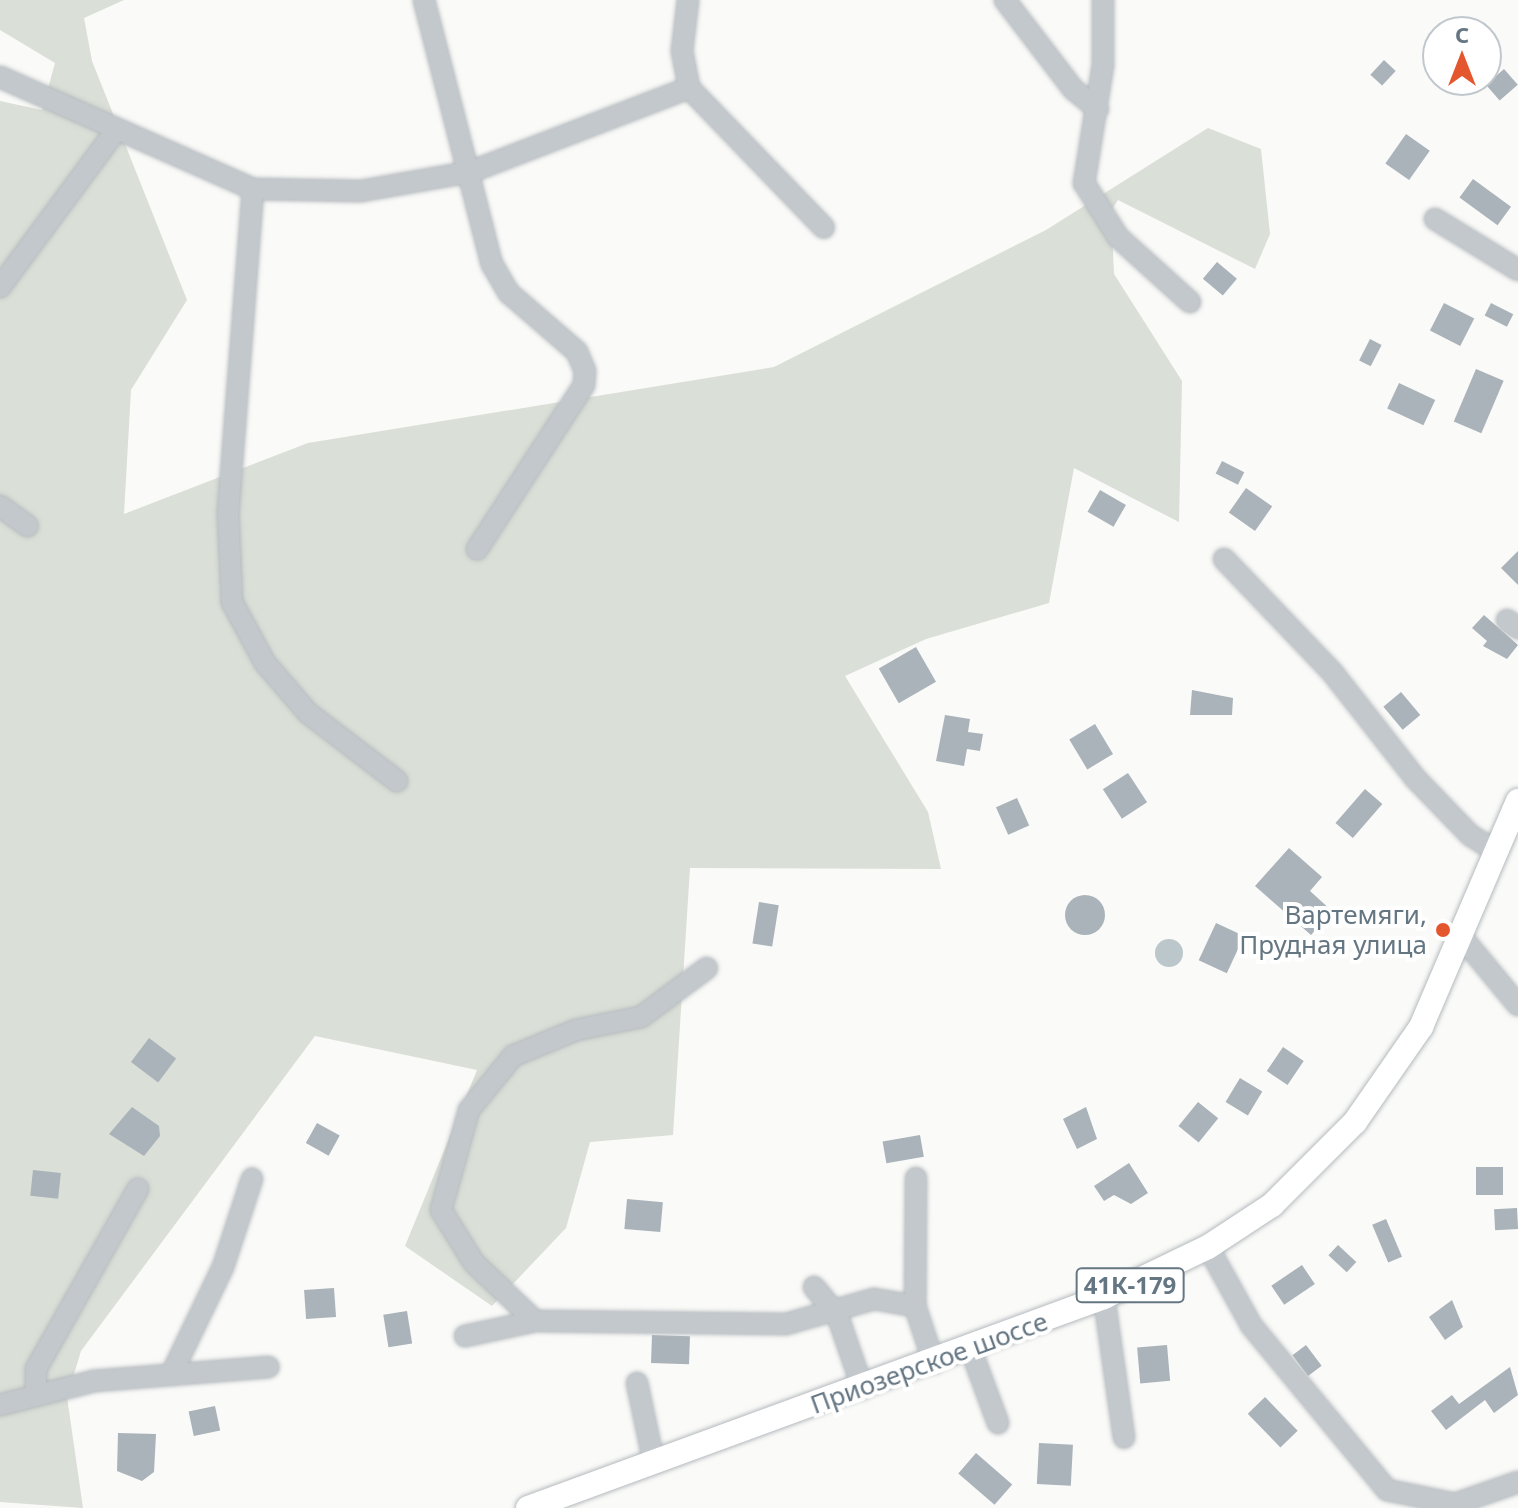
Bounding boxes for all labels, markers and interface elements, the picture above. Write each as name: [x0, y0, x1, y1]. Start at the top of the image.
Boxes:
north arrow: [1422, 16, 1502, 96]
text: С: [1455, 19, 1469, 49]
place label: Вартемяги, Прудная улица: [1239, 899, 1427, 960]
marker: Вартемяги, Прудная улица: [1434, 921, 1452, 939]
road number: 41К-179: [1074, 1265, 1186, 1305]
street label: Приозерское шоссе: [806, 1306, 1052, 1420]

